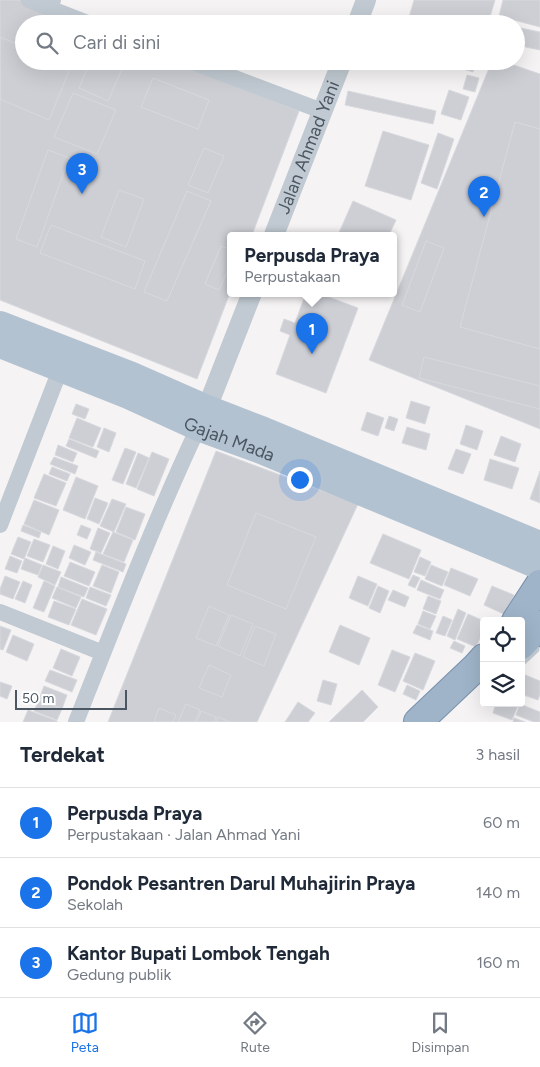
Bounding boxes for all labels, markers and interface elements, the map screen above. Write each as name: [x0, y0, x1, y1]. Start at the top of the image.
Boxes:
search box: [15, 15, 525, 70]
icon: search: [33, 29, 61, 57]
text: Cari di sini: [73, 31, 160, 54]
street label: Jalan Ahmad Yani: [272, 78, 344, 217]
pin: 3: [66, 153, 98, 194]
pin: 2: [468, 176, 500, 217]
popup: [227, 232, 397, 297]
text: Perpusda Praya: [244, 244, 380, 267]
text: Perpustakaan: [244, 267, 340, 286]
pin: 1: [296, 313, 328, 354]
street label: Gajah Mada: [180, 412, 278, 467]
your location: [287, 467, 313, 493]
map controls: [480, 617, 525, 707]
button: locate: [480, 617, 525, 662]
button: layers: [480, 662, 525, 707]
scale bar: [15, 687, 128, 710]
text: 50 m: [22, 690, 54, 707]
text: Terdekat: [20, 742, 105, 767]
text: 3 hasil: [476, 745, 520, 764]
text: Perpusda Praya: [67, 802, 202, 825]
text: 1: [33, 813, 39, 832]
text: 60 m: [483, 813, 520, 832]
text: Perpustakaan · Jalan Ahmad Yani: [67, 825, 300, 844]
text: Pondok Pesantren Darul Muhajirin Praya: [67, 872, 415, 895]
text: 2: [31, 883, 41, 902]
text: 140 m: [476, 883, 520, 902]
text: Sekolah: [67, 895, 123, 914]
text: Kantor Bupati Lombok Tengah: [67, 942, 330, 965]
text: 3: [32, 953, 40, 972]
text: 160 m: [477, 953, 520, 972]
text: Gedung publik: [67, 965, 171, 984]
tab: Peta: [71, 1009, 99, 1056]
tab: Rute: [240, 1009, 270, 1056]
tab: Disimpan: [411, 1009, 469, 1056]

